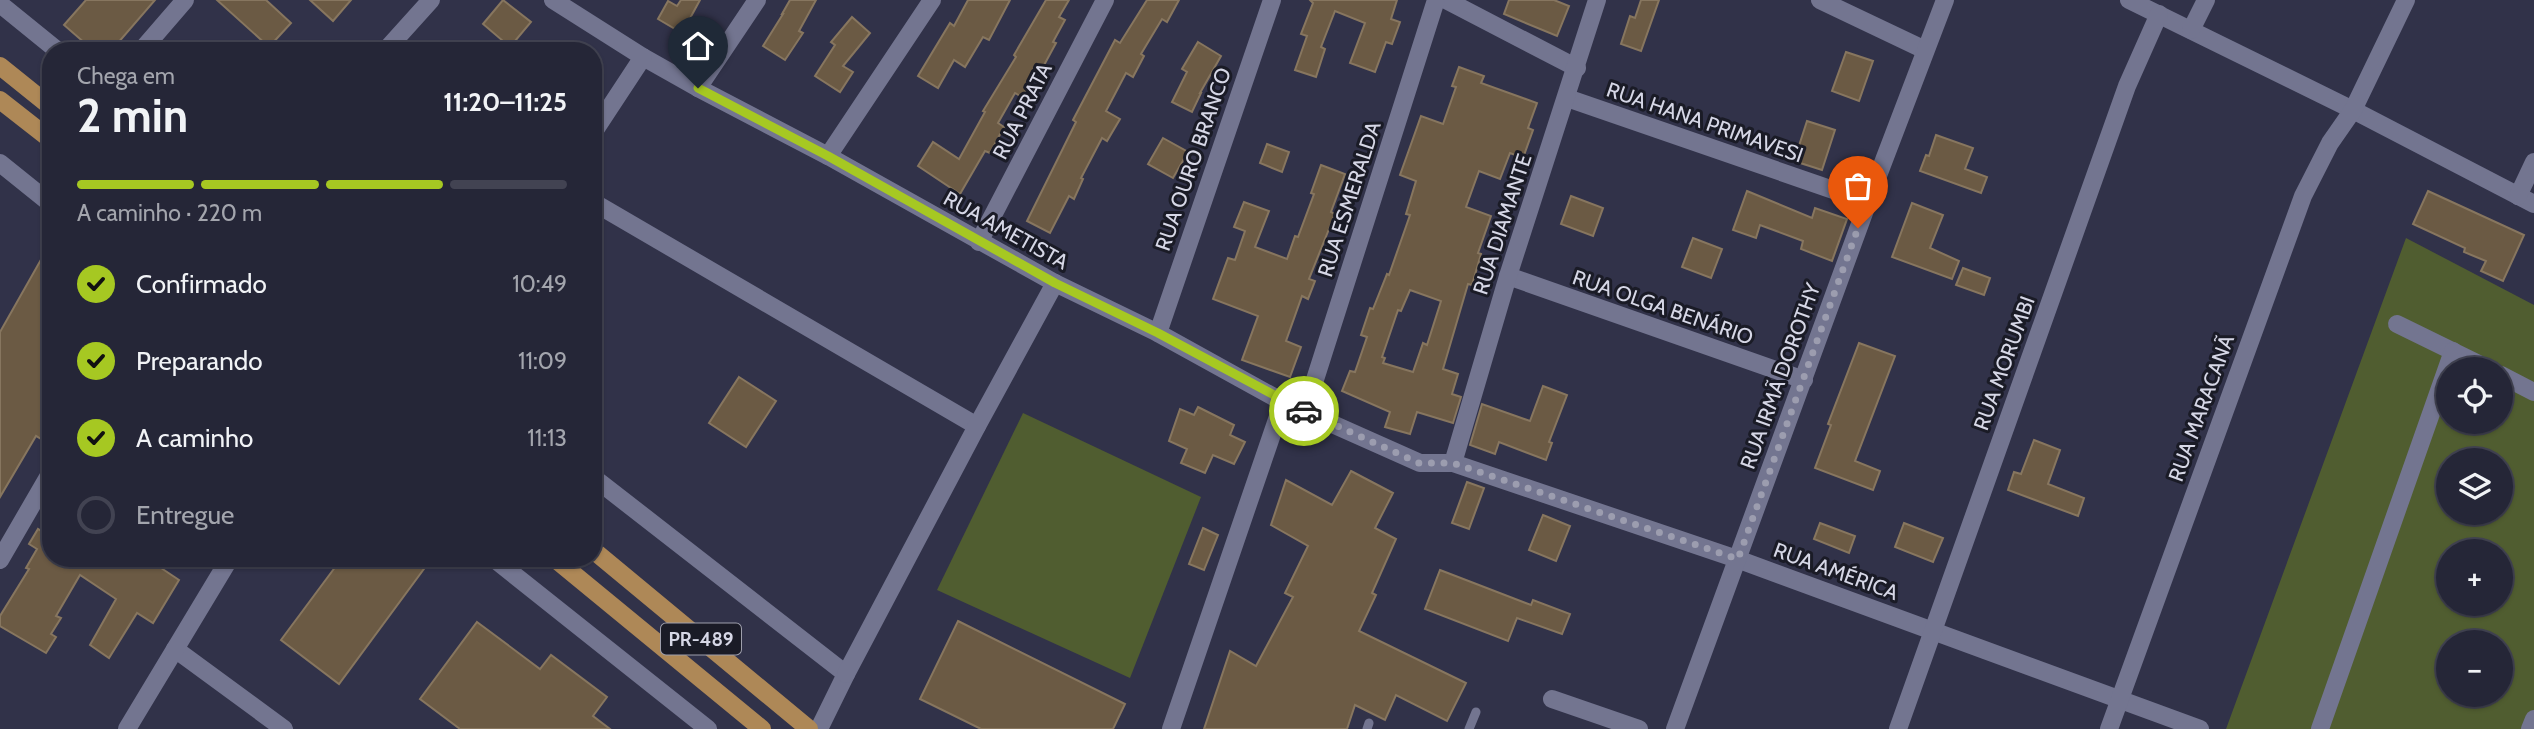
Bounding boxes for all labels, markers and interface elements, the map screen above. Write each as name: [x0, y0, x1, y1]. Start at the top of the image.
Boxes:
pin: [668, 16, 728, 88]
icon: home: [679, 27, 717, 65]
street label: RUA PRATA: [987, 59, 1057, 163]
text: Chega em: [77, 62, 175, 90]
street label: RUA OURO BRANCO: [1150, 64, 1236, 254]
street label: RUA HANA PRIMAVESI: [1603, 77, 1807, 167]
text: 11:20–11:25: [443, 86, 567, 118]
text: 2 min: [77, 88, 188, 144]
street label: RUA ESMERALDA: [1312, 118, 1386, 280]
street label: RUA DIAMANTE: [1467, 151, 1537, 297]
pin: [1828, 156, 1888, 228]
icon: bag: [1839, 167, 1877, 205]
street label: RUA AMETISTA: [939, 185, 1073, 275]
text: A caminho · 220 m: [77, 199, 262, 227]
street label: RUA OLGA BENÁRIO: [1569, 264, 1757, 350]
icon: check: [77, 265, 115, 303]
text: Confirmado: [136, 268, 267, 300]
text: 10:49: [512, 270, 567, 298]
street label: RUA IRMÃ DOROTHY: [1734, 278, 1826, 472]
street label: RUA MORUMBI: [1968, 293, 2040, 433]
street label: RUA MARACANÃ: [2162, 331, 2239, 485]
icon: check: [77, 342, 115, 380]
text: Preparando: [136, 345, 263, 377]
text: 11:09: [518, 347, 567, 375]
map controls: [2436, 357, 2513, 707]
button: locate: [2436, 357, 2513, 434]
courier: [1269, 376, 1339, 446]
icon: car: [1285, 392, 1323, 430]
icon: check: [77, 419, 115, 457]
text: A caminho: [136, 422, 253, 454]
text: 11:13: [527, 424, 567, 452]
button: layers: [2436, 448, 2513, 525]
text: Entregue: [136, 499, 234, 531]
street label: RUA AMÉRICA: [1770, 537, 1902, 605]
button: +: [2436, 539, 2513, 616]
road number: PR-489: [661, 624, 741, 654]
button: −: [2436, 630, 2513, 707]

